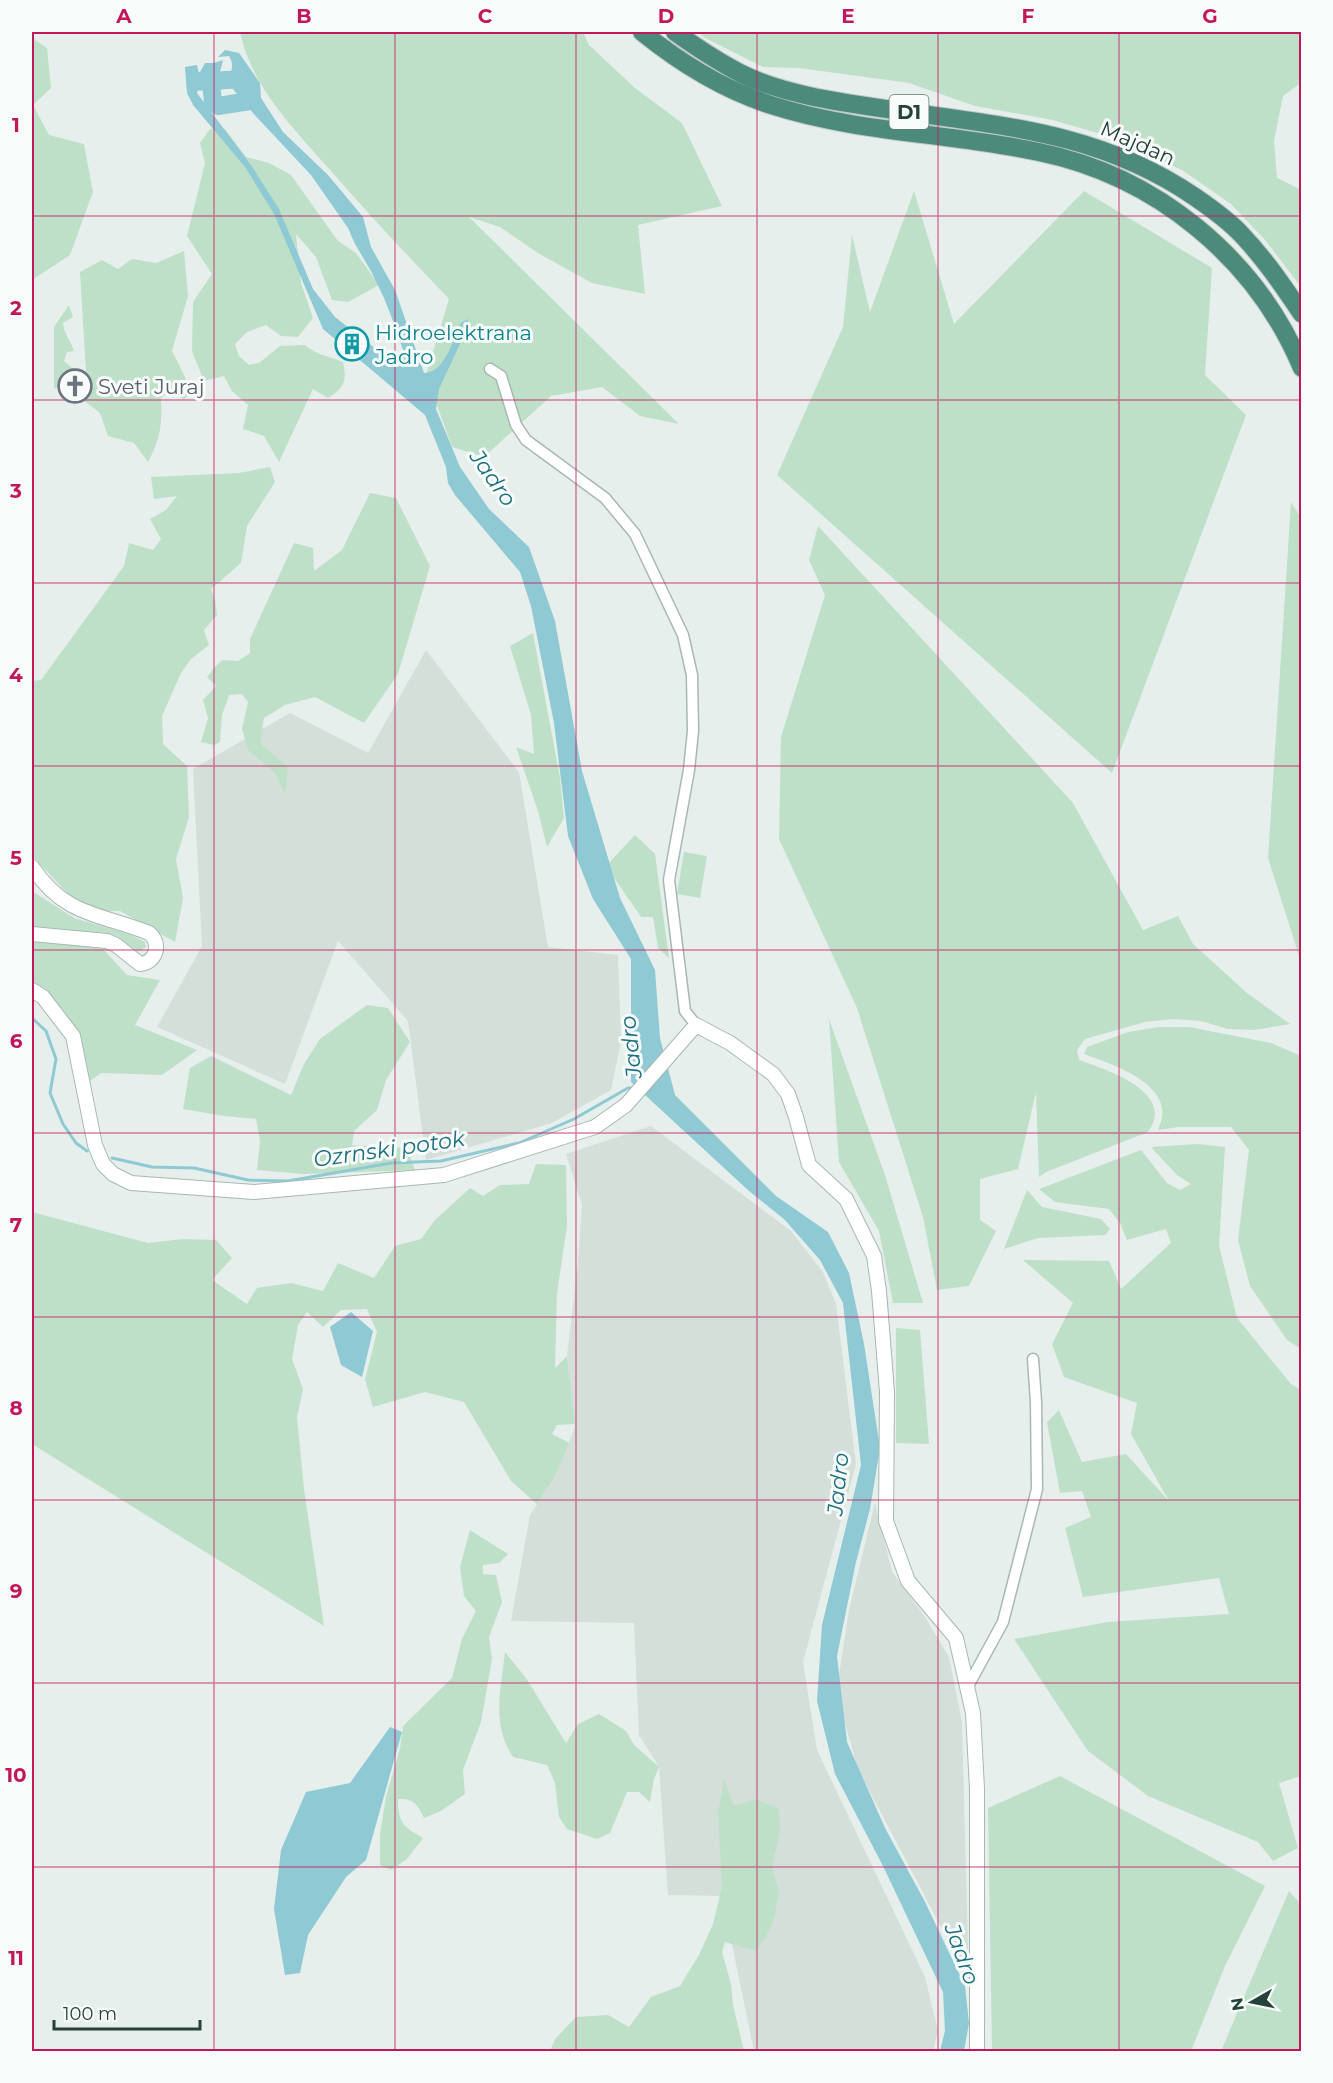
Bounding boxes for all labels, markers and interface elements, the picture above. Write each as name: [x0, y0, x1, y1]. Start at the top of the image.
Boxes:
text: A: [115, 4, 132, 28]
text: B: [296, 4, 312, 28]
text: C: [478, 4, 493, 28]
text: D: [658, 4, 674, 28]
text: E: [841, 4, 855, 28]
text: F: [1022, 4, 1035, 28]
text: G: [1202, 4, 1218, 28]
road number: D1: [890, 95, 928, 129]
text: 1: [12, 113, 20, 137]
street label: Majdan: [1097, 116, 1179, 170]
text: 2: [10, 296, 22, 320]
place label: Hidroelektrana Jadro: [374, 320, 532, 369]
building icon: Hidroelektrana Jadro: [334, 326, 370, 362]
church icon: Sveti Juraj: [57, 368, 93, 404]
place label: Sveti Juraj: [98, 374, 204, 399]
water label: Jadro: [463, 444, 522, 512]
text: 3: [9, 479, 22, 503]
text: 4: [9, 663, 23, 687]
text: 5: [10, 846, 22, 870]
water label: Jadro: [614, 1014, 648, 1081]
text: 6: [10, 1029, 23, 1053]
water label: Ozrnski potok: [311, 1125, 467, 1173]
text: 7: [10, 1213, 22, 1237]
text: 8: [9, 1396, 23, 1420]
water label: Jadro: [821, 1451, 855, 1518]
text: 9: [10, 1579, 22, 1603]
text: 10: [5, 1763, 27, 1787]
water label: Jadro: [938, 1919, 985, 1988]
text: 11: [8, 1946, 24, 1970]
north arrow: [1222, 1972, 1282, 2032]
scale bar: [54, 1993, 200, 2031]
text: N: [1227, 1996, 1248, 2012]
text: 100 m: [63, 2003, 117, 2025]

